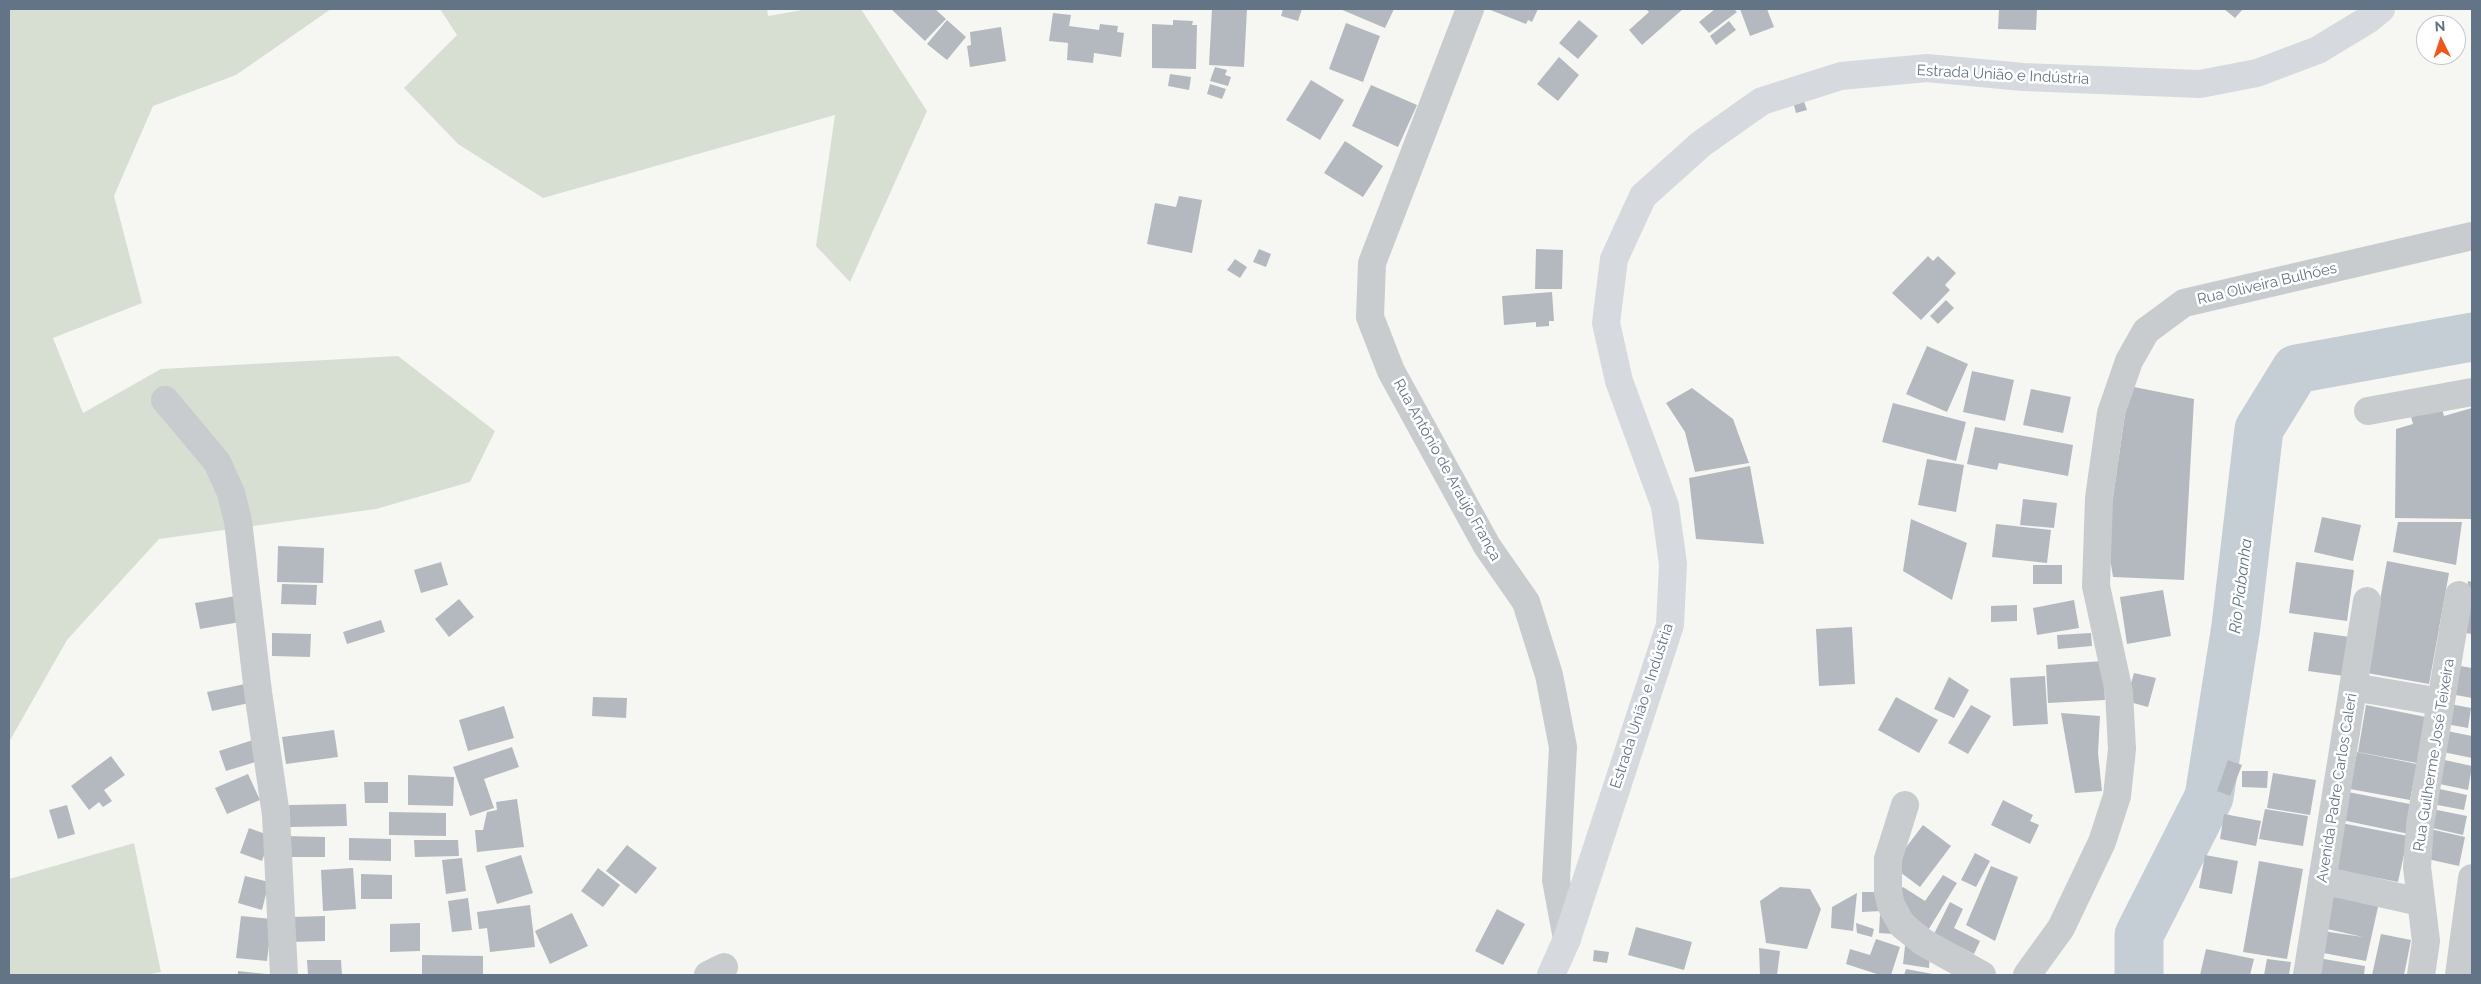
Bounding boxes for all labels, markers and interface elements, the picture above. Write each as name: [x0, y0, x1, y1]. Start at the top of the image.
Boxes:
north arrow: [2416, 15, 2466, 65]
text: N: [2434, 18, 2446, 34]
street label: Estrada União e Indústria: [1916, 61, 2090, 89]
street label: Rua Oliveira Bulhões: [2195, 259, 2339, 309]
street label: Rua Antônio de Araújo França: [1389, 376, 1505, 564]
water label: Rio Piabanha: [2226, 537, 2256, 635]
street label: Estrada União e Indústria: [1607, 621, 1677, 791]
street label: Rua Guilherme José Teixeira: [2410, 657, 2458, 853]
street label: Avenida Padre Carlos Caleri: [2313, 692, 2361, 884]

